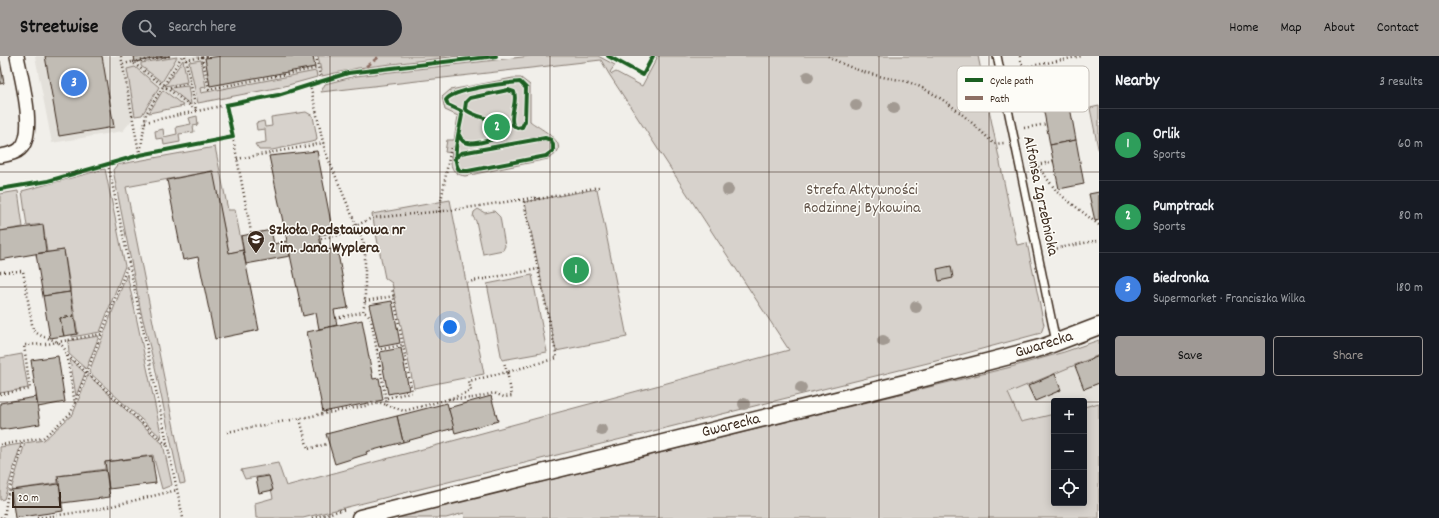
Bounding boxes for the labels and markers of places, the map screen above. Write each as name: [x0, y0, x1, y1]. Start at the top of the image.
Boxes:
pin: 3: [61, 68, 87, 98]
pin: 2: [484, 112, 510, 142]
place label: Szkoła Podstawowa nr 2 im. Jana Wyplera: [269, 219, 406, 260]
school or university icon: Szkoła Podstawowa nr 2 im. Jana Wyplera: [246, 229, 266, 254]
pin: 1: [563, 255, 589, 285]

